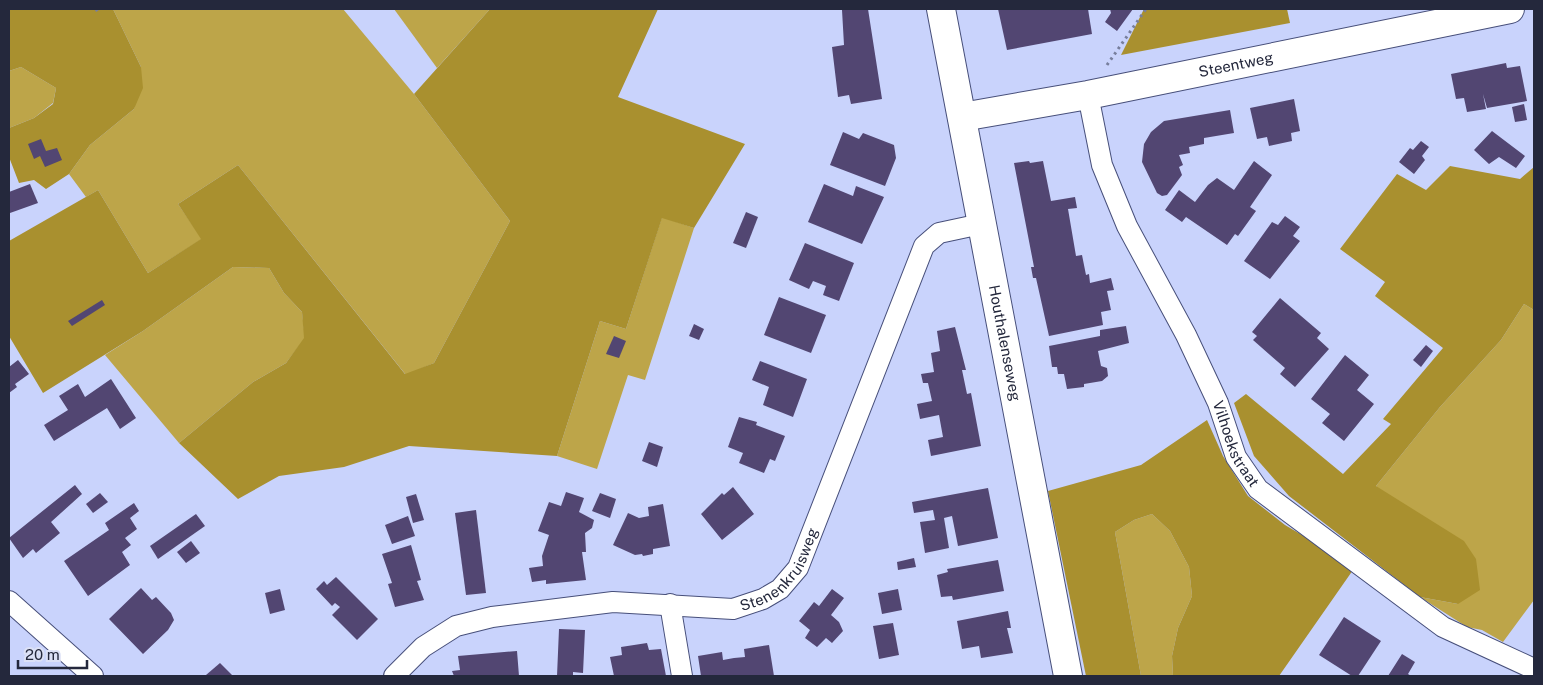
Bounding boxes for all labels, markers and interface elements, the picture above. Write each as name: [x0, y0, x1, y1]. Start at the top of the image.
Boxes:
street label: Steentweg: [1197, 48, 1275, 80]
street label: Houthalenseweg: [986, 283, 1024, 402]
street label: Vilhoekstraat: [1210, 398, 1263, 490]
street label: Stenenkruisweg: [738, 525, 821, 614]
scale bar: [18, 638, 86, 670]
text: 20 m: [25, 646, 60, 663]

